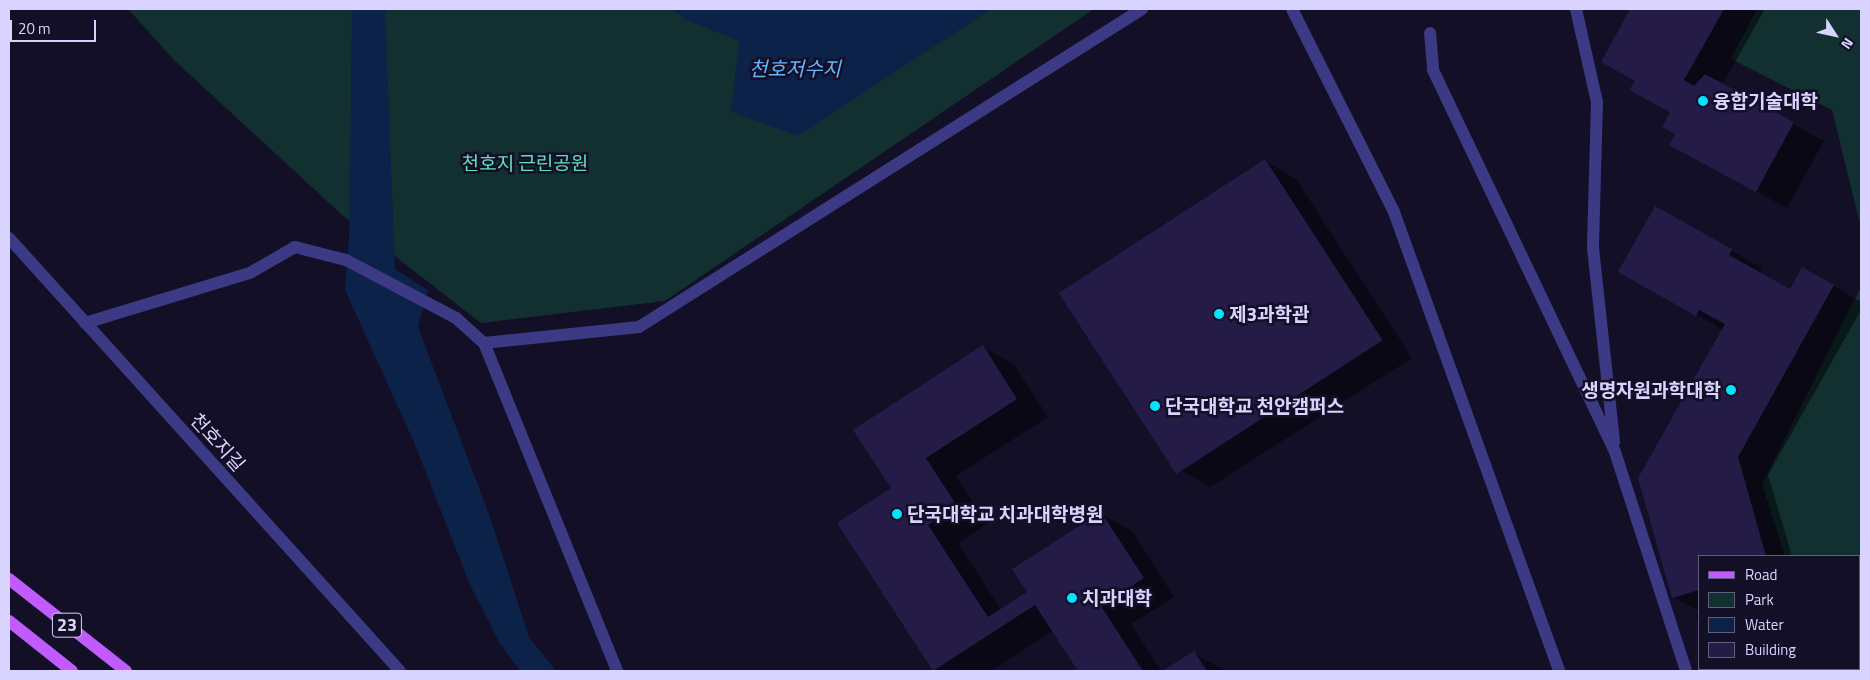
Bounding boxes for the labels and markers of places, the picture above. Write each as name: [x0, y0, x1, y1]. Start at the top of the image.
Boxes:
place label: 융합기술대학: [1713, 90, 1818, 112]
marker: 융합기술대학: [1697, 95, 1709, 107]
place label: 제3과학관: [1229, 303, 1310, 325]
marker: 제3과학관: [1213, 308, 1225, 320]
place label: 생명자원과학대학: [1581, 379, 1721, 401]
marker: 생명자원과학대학: [1725, 384, 1737, 396]
place label: 단국대학교 천안캠퍼스: [1165, 395, 1344, 417]
marker: 단국대학교 천안캠퍼스: [1149, 400, 1161, 412]
place label: 단국대학교 치과대학병원: [907, 503, 1103, 525]
marker: 단국대학교 치과대학병원: [891, 508, 903, 520]
place label: 치과대학: [1082, 587, 1152, 609]
marker: 치과대학: [1066, 592, 1078, 604]

